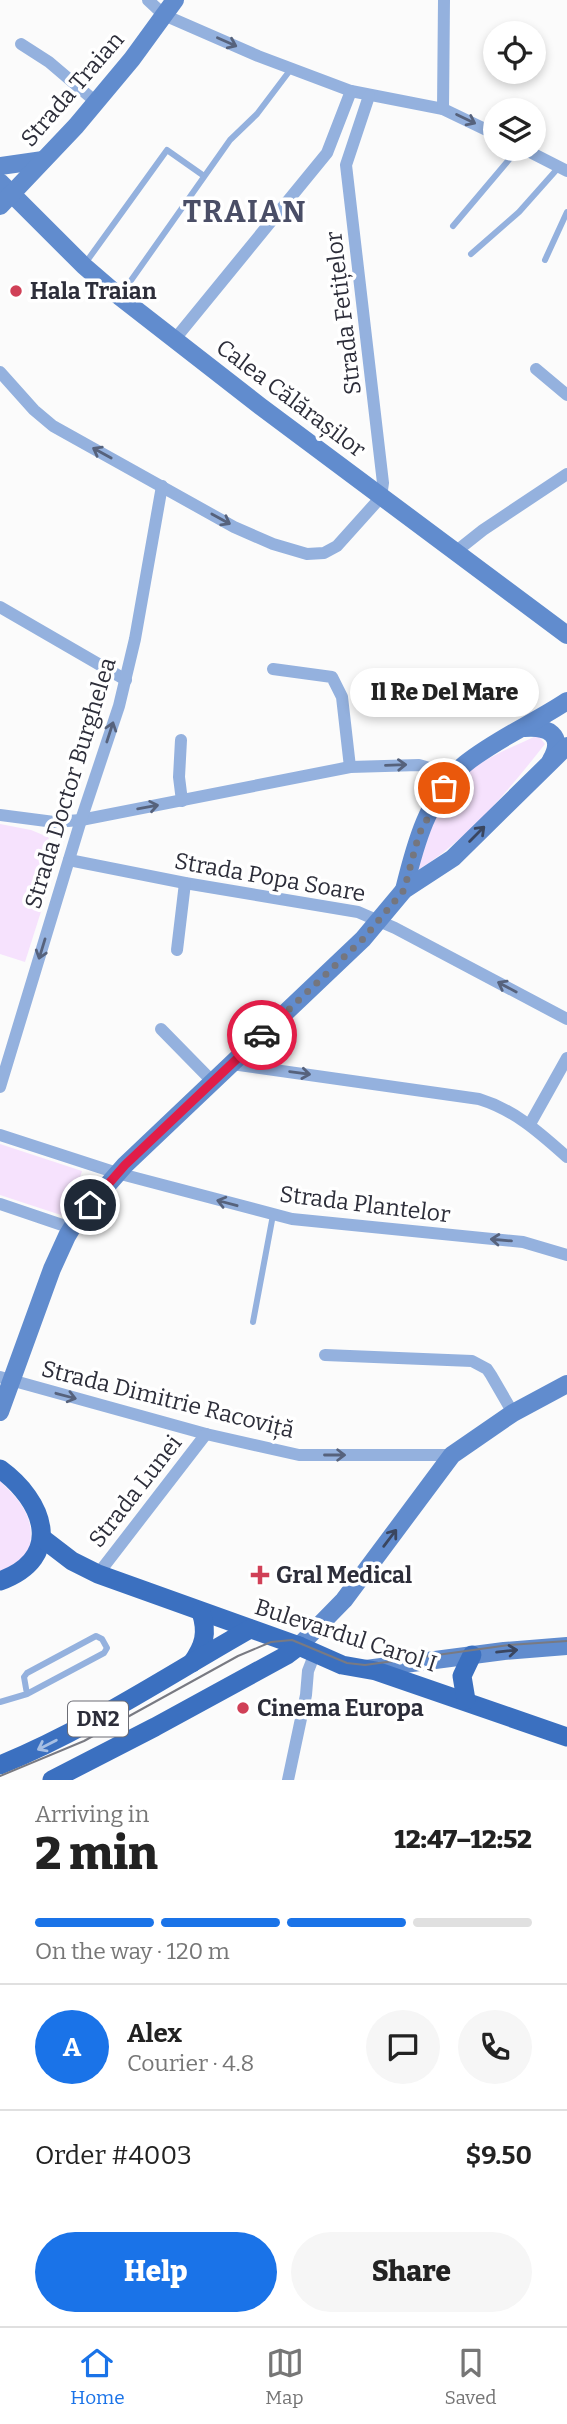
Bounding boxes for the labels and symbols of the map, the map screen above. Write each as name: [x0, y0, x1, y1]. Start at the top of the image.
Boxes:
street label: Strada Traian: [15, 26, 130, 152]
one-way arrow: [216, 36, 237, 49]
one-way arrow: [455, 113, 476, 126]
district label: TRAIAN: [183, 194, 307, 230]
street label: Strada Fetițelor: [319, 229, 368, 396]
place label: Hala Traian: [30, 277, 157, 305]
marker: Hala Traian: [8, 283, 24, 299]
street label: Calea Călărașilor: [210, 333, 371, 464]
one-way arrow: [92, 446, 113, 459]
one-way arrow: [210, 513, 231, 526]
street label: Strada Doctor Burghelea: [18, 654, 122, 912]
callout: Il Re Del Mare: [350, 669, 538, 718]
one-way arrow: [105, 721, 118, 743]
pin: [414, 758, 474, 818]
one-way arrow: [384, 759, 407, 772]
one-way arrow: [136, 800, 159, 813]
one-way arrow: [469, 825, 486, 842]
street label: Strada Popa Soare: [172, 846, 368, 908]
one-way arrow: [34, 937, 47, 959]
one-way arrow: [497, 980, 518, 993]
courier: [227, 1000, 297, 1070]
one-way arrow: [288, 1067, 311, 1080]
pin: [60, 1175, 120, 1235]
street label: Strada Plantelor: [278, 1180, 452, 1228]
one-way arrow: [217, 1196, 239, 1209]
one-way arrow: [490, 1233, 513, 1246]
street label: Strada Dimitrie Racoviță: [39, 1354, 298, 1445]
one-way arrow: [55, 1390, 77, 1403]
street label: Strada Lunei: [82, 1429, 188, 1553]
one-way arrow: [323, 1448, 346, 1462]
one-way arrow: [382, 1529, 397, 1548]
place label: Gral Medical: [276, 1561, 412, 1589]
marker: Gral Medical: [250, 1565, 270, 1585]
street label: Bulevardul Carol I: [252, 1592, 440, 1678]
one-way arrow: [495, 1644, 518, 1657]
place label: Cinema Europa: [257, 1694, 424, 1722]
marker: Cinema Europa: [235, 1700, 251, 1716]
road number: DN2: [68, 1702, 128, 1736]
one-way arrow: [37, 1739, 58, 1752]

